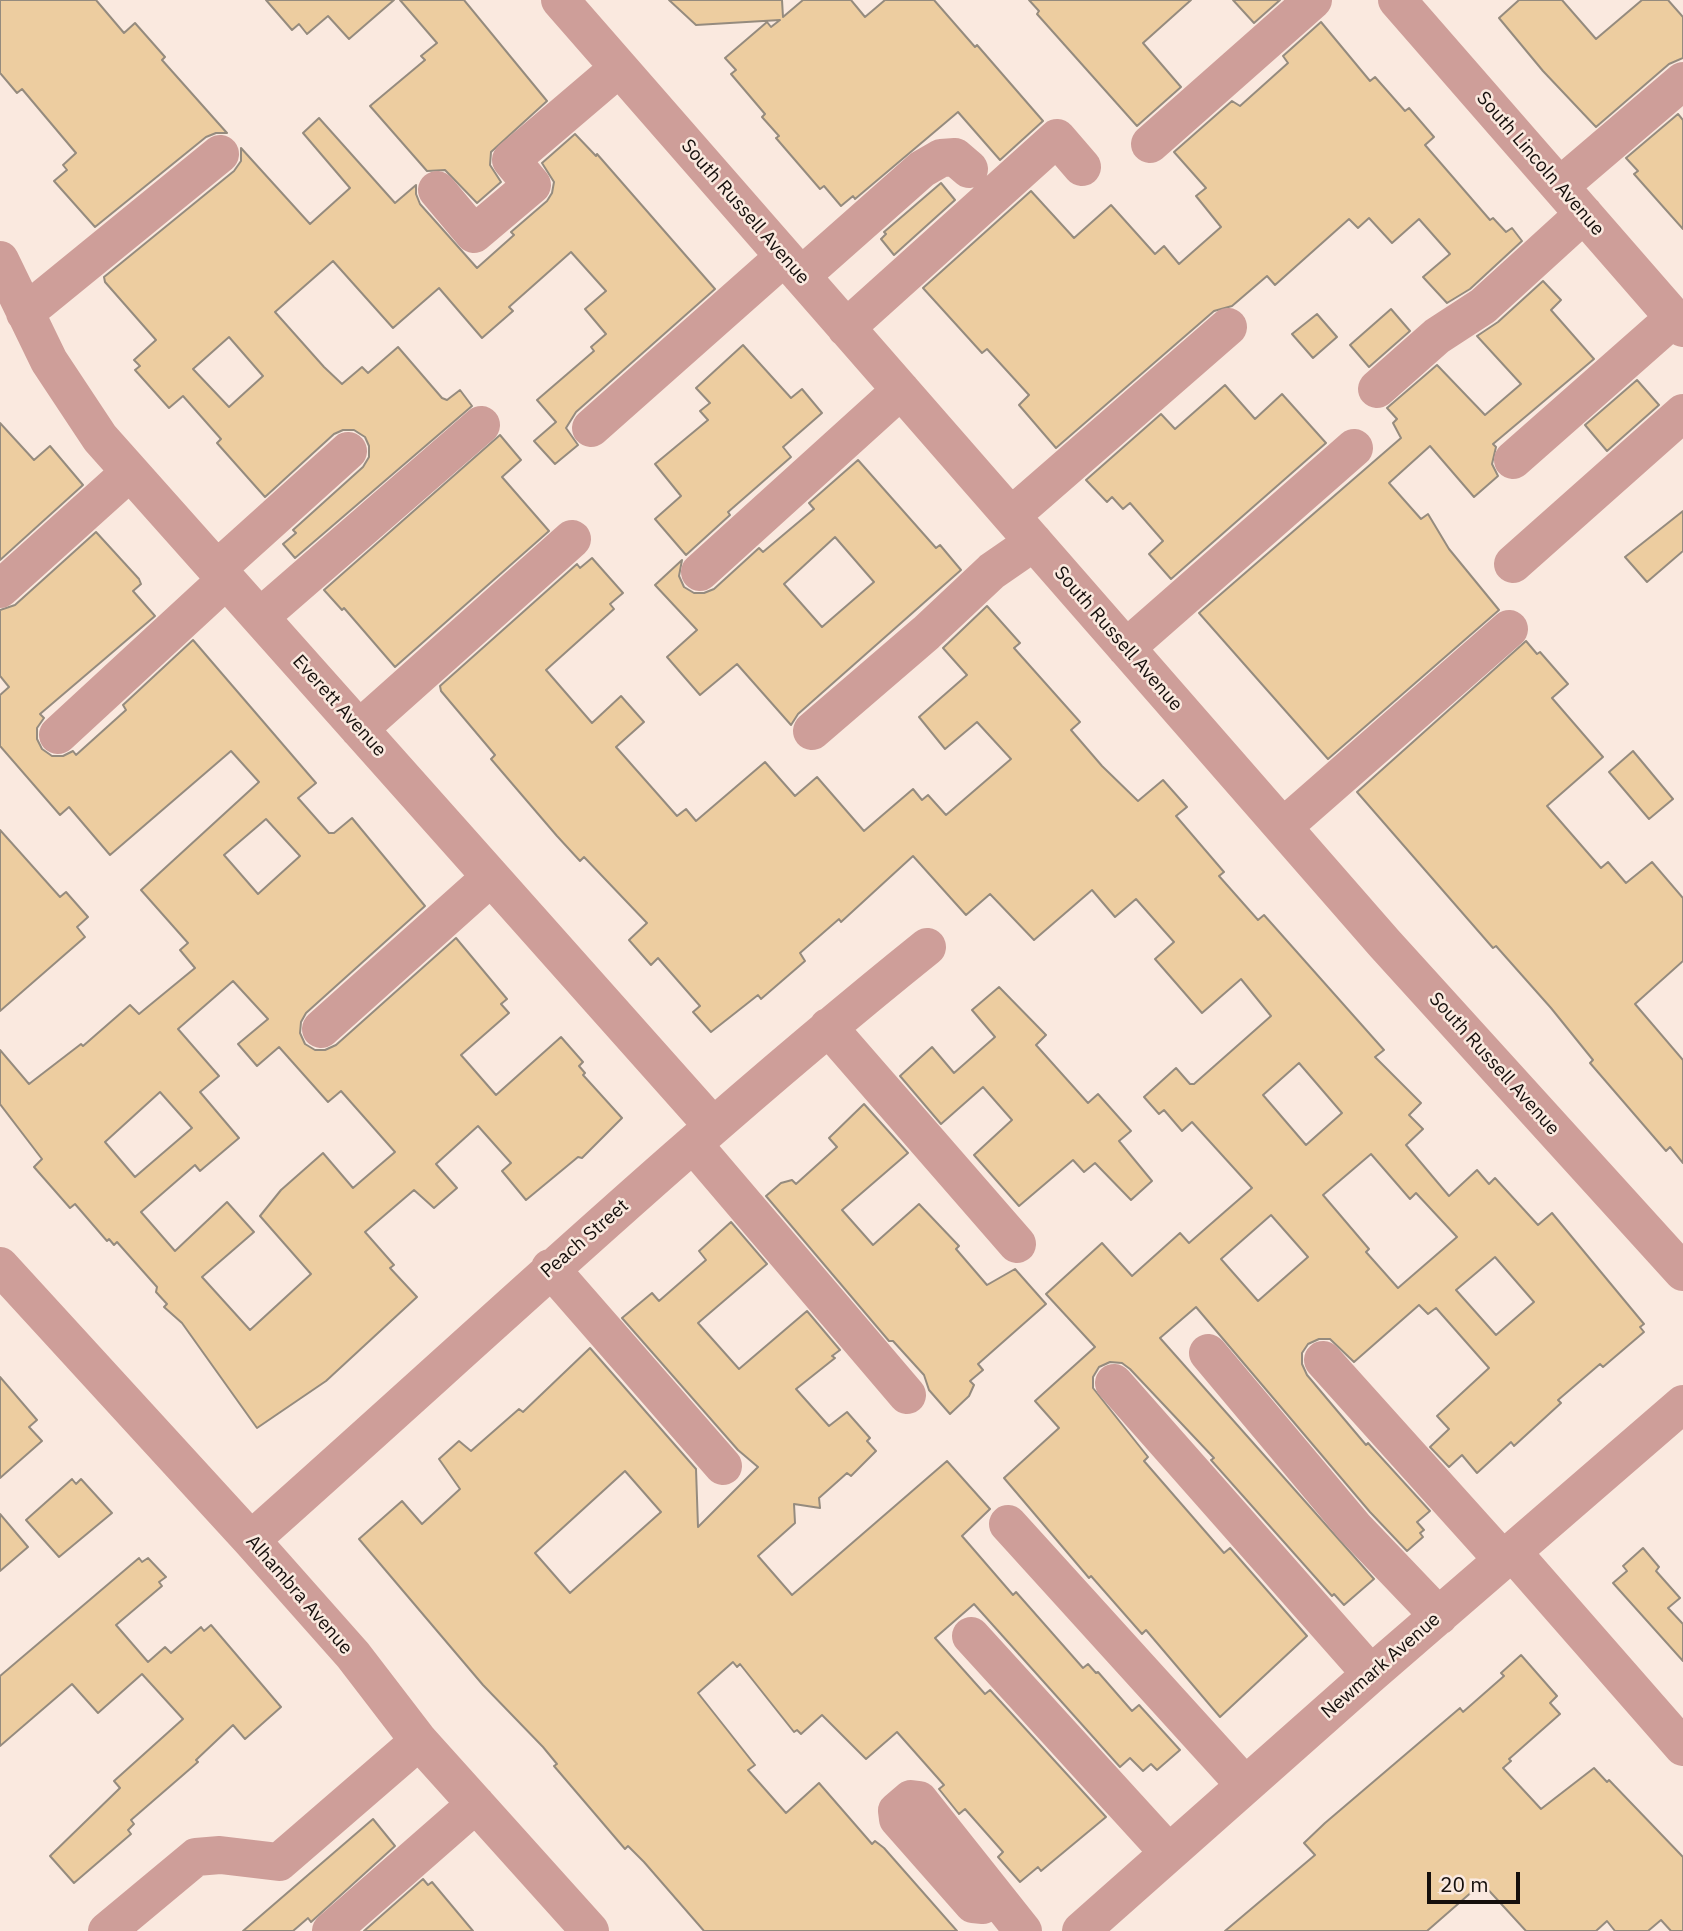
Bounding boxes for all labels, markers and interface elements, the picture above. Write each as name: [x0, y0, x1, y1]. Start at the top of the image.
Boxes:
street label: South Lincoln Avenue: [1471, 87, 1609, 241]
street label: South Russell Avenue: [676, 135, 814, 289]
street label: South Russell Avenue: [1049, 562, 1187, 716]
street label: Everett Avenue: [287, 650, 391, 762]
street label: South Russell Avenue: [1424, 988, 1564, 1140]
street label: Peach Street: [537, 1195, 633, 1283]
street label: Alhambra Avenue: [241, 1531, 357, 1659]
street label: Newmark Avenue: [1317, 1608, 1445, 1724]
scale bar: [1431, 1857, 1524, 1901]
text: 20 m: [1440, 1870, 1489, 1898]

